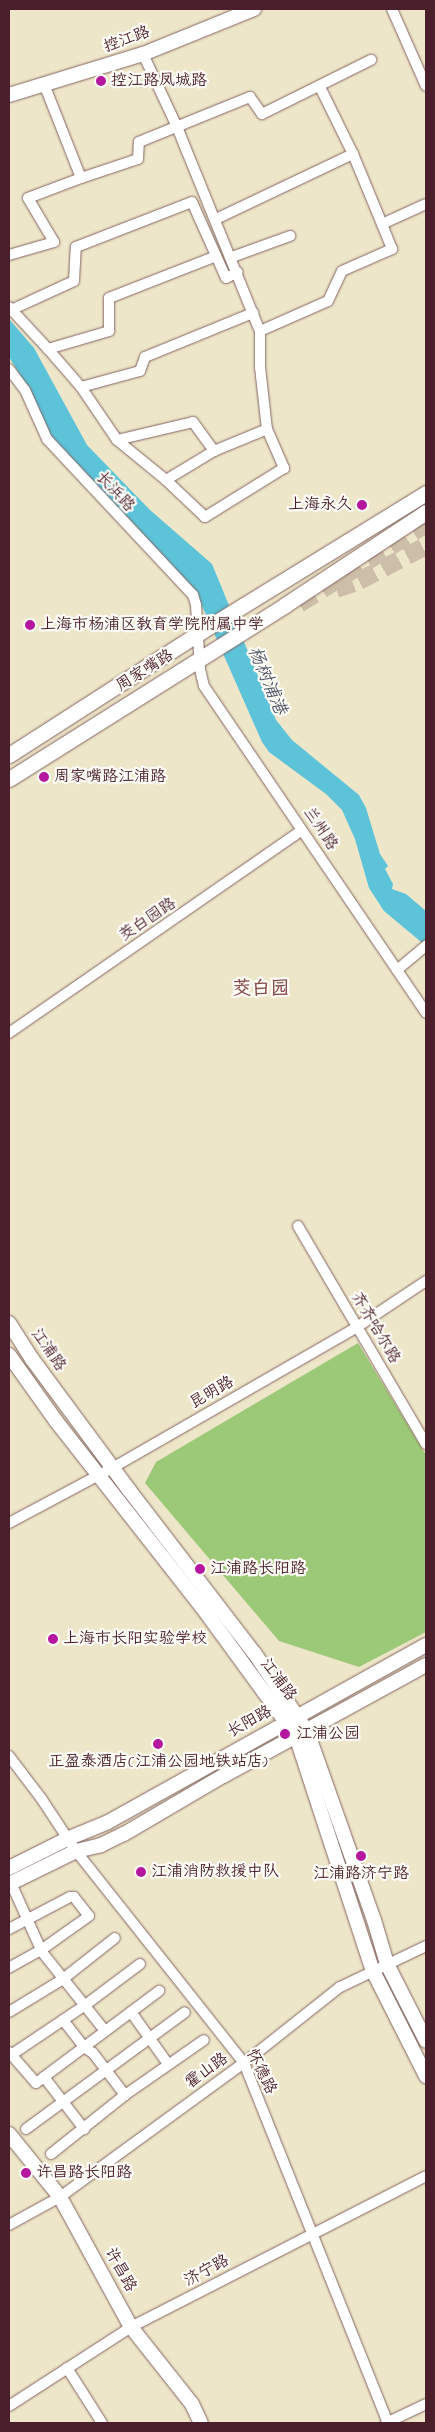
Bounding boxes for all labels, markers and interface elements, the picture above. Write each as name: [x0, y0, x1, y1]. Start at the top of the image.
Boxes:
street label: 控江路: [101, 23, 153, 57]
place label: 控江路凤城路: [111, 71, 207, 91]
marker: 控江路凤城路: [95, 75, 107, 87]
street label: 长浜路: [92, 468, 138, 516]
place label: 上海永久: [288, 495, 352, 515]
marker: 上海永久: [356, 499, 368, 511]
place label: 上海市杨浦区教育学院附属中学: [40, 615, 264, 635]
marker: 上海市杨浦区教育学院附属中学: [24, 619, 36, 631]
water label: 杨树浦港: [242, 644, 290, 718]
street label: 周家嘴路: [113, 646, 177, 696]
place label: 周家嘴路江浦路: [54, 767, 166, 787]
marker: 周家嘴路江浦路: [38, 771, 50, 783]
street label: 兰州路: [299, 804, 341, 854]
street label: 茭白园路: [116, 894, 180, 946]
district label: 茭白园: [233, 979, 289, 1001]
street label: 齐齐哈尔路: [346, 1289, 404, 1367]
street label: 江浦路: [26, 1325, 70, 1375]
street label: 昆明路: [186, 1373, 238, 1413]
place label: 江浦路长阳路: [210, 1559, 306, 1579]
marker: 江浦路长阳路: [194, 1563, 206, 1575]
place label: 上海市长阳实验学校: [63, 1629, 207, 1649]
marker: 上海市长阳实验学校: [47, 1633, 59, 1645]
street label: 江浦路: [256, 1655, 300, 1705]
street label: 长阳路: [224, 1702, 276, 1742]
place label: 江浦公园: [296, 1724, 360, 1744]
marker: 江浦公园: [278, 1727, 292, 1741]
marker: 正盈泰酒店(江浦公园地铁站店): [152, 1738, 164, 1750]
place label: 正盈泰酒店(江浦公园地铁站店): [48, 1752, 268, 1772]
marker: 江浦路济宁路: [355, 1850, 367, 1862]
place label: 江浦消防救援中队: [151, 1862, 279, 1882]
place label: 江浦路济宁路: [313, 1864, 409, 1884]
marker: 江浦消防救援中队: [135, 1866, 147, 1878]
street label: 怀德路: [242, 2046, 280, 2098]
street label: 霍山路: [182, 2049, 232, 2093]
place label: 许昌路长阳路: [36, 2163, 132, 2183]
marker: 许昌路长阳路: [20, 2167, 32, 2179]
street label: 许昌路: [100, 2244, 140, 2296]
street label: 济宁路: [181, 2251, 233, 2291]

